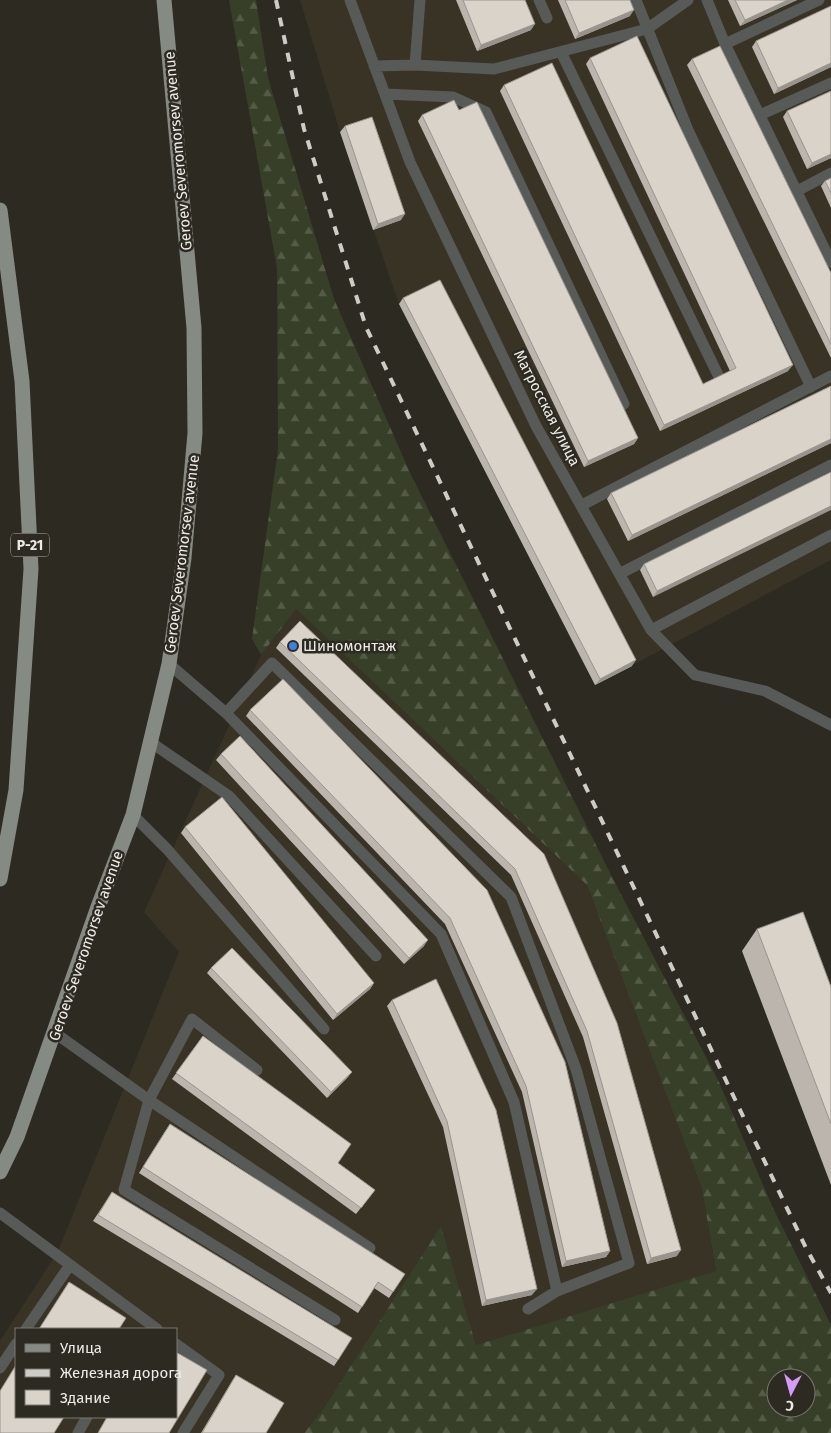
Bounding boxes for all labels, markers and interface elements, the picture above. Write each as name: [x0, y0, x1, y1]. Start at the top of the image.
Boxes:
street label: Geroev Severomorsev avenue: [160, 51, 196, 251]
street label: Матросская улица: [510, 347, 584, 469]
street label: Geroev Severomorsev avenue: [161, 454, 203, 654]
road number: Р-21: [11, 534, 49, 556]
place label: Шиномонтаж: [303, 637, 397, 655]
marker: Шиномонтаж: [287, 640, 299, 652]
street label: Geroev Severomorsev avenue: [45, 849, 127, 1043]
legend: [15, 1328, 178, 1418]
text: Улица: [60, 1339, 102, 1357]
text: Железная дорога: [60, 1364, 182, 1382]
north arrow: [766, 1368, 816, 1418]
text: Здание: [60, 1389, 110, 1407]
text: С: [785, 1397, 795, 1414]

